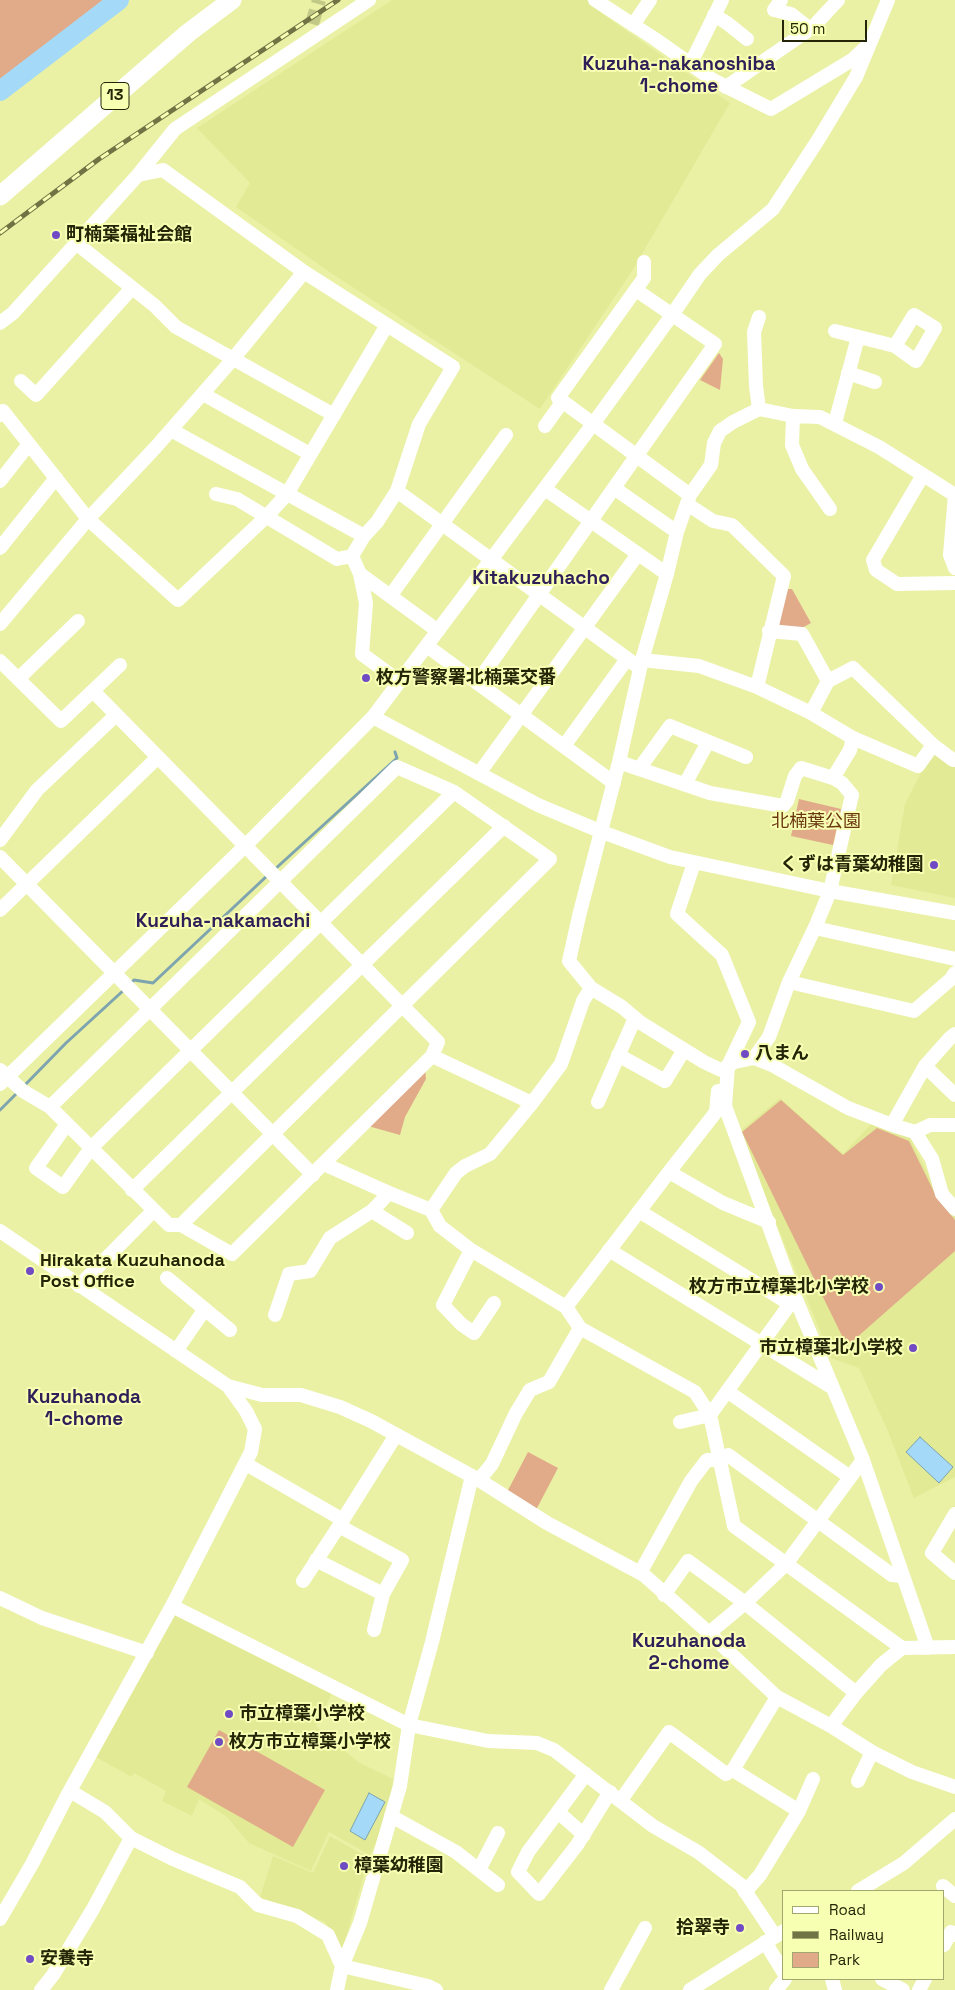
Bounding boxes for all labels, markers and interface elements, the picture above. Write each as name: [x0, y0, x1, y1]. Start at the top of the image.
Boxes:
scale bar: [785, 10, 870, 42]
text: 50 m: [790, 19, 825, 38]
district label: Kuzuha-nakanoshiba 1-chome: [583, 54, 775, 98]
road number: 13: [101, 82, 129, 110]
place label: 町楠葉福祉会館: [66, 224, 192, 246]
marker: 町楠葉福祉会館: [50, 229, 62, 241]
district label: Kitakuzuhacho: [472, 568, 610, 590]
place label: 枚方警察署北楠葉交番: [376, 667, 556, 689]
marker: 枚方警察署北楠葉交番: [360, 672, 372, 684]
park label: 北楠葉公園: [771, 811, 861, 833]
place label: くずは青葉幼稚園: [780, 854, 924, 876]
marker: くずは青葉幼稚園: [928, 859, 940, 871]
district label: Kuzuha-nakamachi: [136, 911, 310, 933]
place label: 八まん: [755, 1043, 809, 1065]
marker: 八まん: [739, 1048, 751, 1060]
place label: Hirakata Kuzuhanoda Post Office: [40, 1250, 225, 1292]
marker: Hirakata Kuzuhanoda Post Office: [24, 1265, 36, 1277]
place label: 枚方市立樟葉北小学校: [689, 1276, 869, 1298]
marker: 枚方市立樟葉北小学校: [873, 1281, 885, 1293]
place label: 市立樟葉北小学校: [759, 1337, 903, 1359]
marker: 市立樟葉北小学校: [907, 1342, 919, 1354]
district label: Kuzuhanoda 1-chome: [27, 1387, 141, 1431]
district label: Kuzuhanoda 2-chome: [632, 1631, 746, 1675]
place label: 市立樟葉小学校: [239, 1703, 365, 1725]
marker: 市立樟葉小学校: [223, 1708, 235, 1720]
place label: 枚方市立樟葉小学校: [229, 1731, 391, 1753]
marker: 枚方市立樟葉小学校: [213, 1736, 225, 1748]
place label: 樟葉幼稚園: [354, 1855, 444, 1877]
marker: 樟葉幼稚園: [338, 1860, 350, 1872]
legend: [782, 1890, 945, 1980]
text: Road: [829, 1900, 866, 1919]
place label: 拾翠寺: [676, 1917, 730, 1939]
marker: 拾翠寺: [734, 1922, 746, 1934]
text: Railway: [829, 1925, 884, 1944]
place label: 安養寺: [40, 1948, 94, 1970]
text: Park: [829, 1950, 860, 1969]
marker: 安養寺: [24, 1953, 36, 1965]

